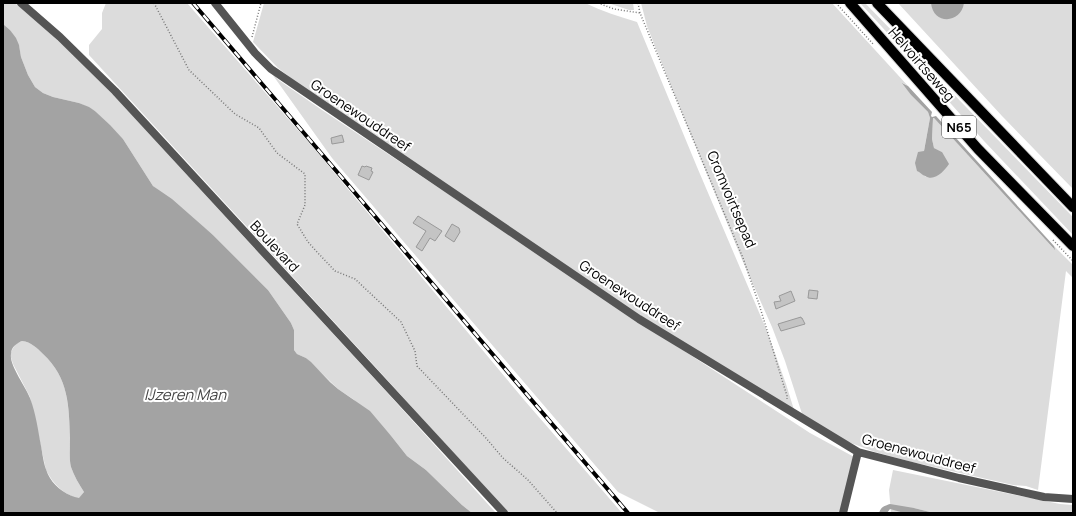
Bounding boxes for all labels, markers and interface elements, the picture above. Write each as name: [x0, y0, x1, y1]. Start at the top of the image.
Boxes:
street label: Helvoirtseweg: [885, 23, 959, 105]
street label: Groenewouddreef: [307, 74, 415, 156]
road number: N65: [942, 116, 976, 138]
street label: Cromvoirtsepad: [703, 148, 761, 250]
street label: Boulevard: [246, 216, 304, 276]
street label: Groenewouddreef: [576, 255, 684, 335]
water label: IJzeren Man: [144, 384, 227, 405]
street label: Groenewouddreef: [860, 429, 978, 477]

